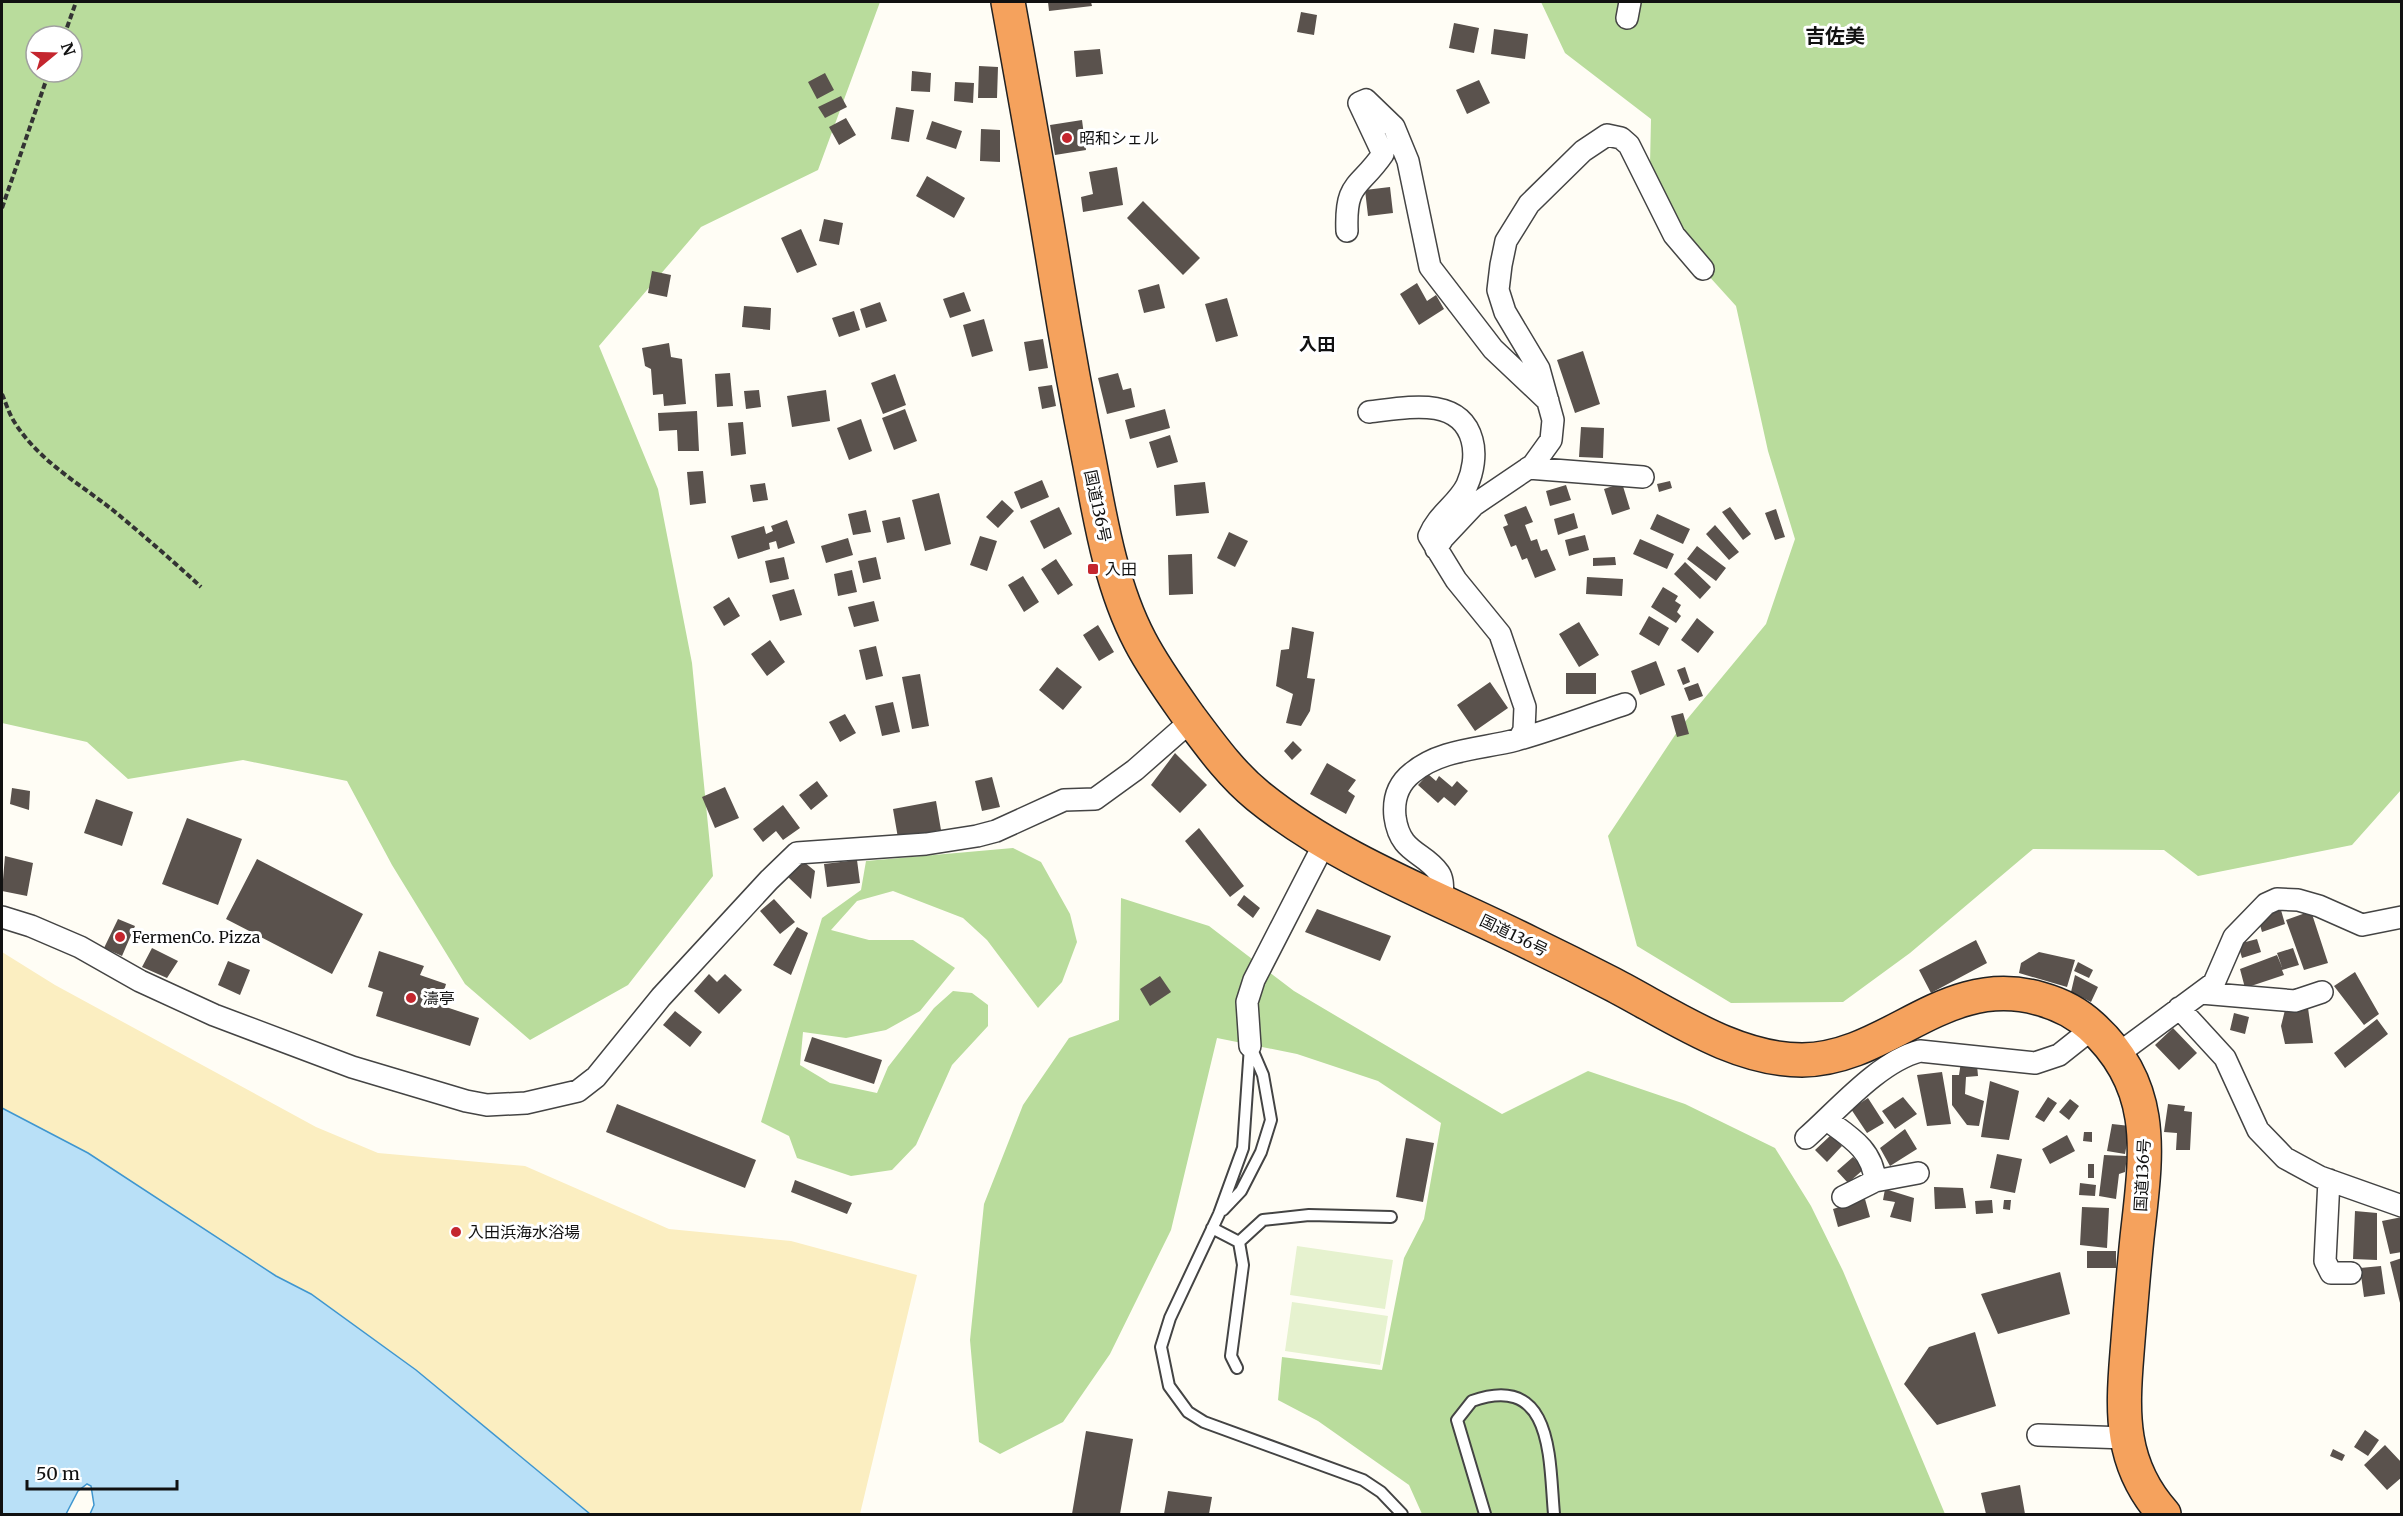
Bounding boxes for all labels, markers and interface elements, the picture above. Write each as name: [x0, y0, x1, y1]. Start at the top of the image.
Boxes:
district label: 吉佐美: [1805, 23, 1865, 48]
north arrow: [24, 24, 84, 84]
text: N: [57, 40, 80, 59]
place label: 昭和シェル: [1079, 128, 1159, 148]
marker: 昭和シェル: [1060, 131, 1074, 145]
district label: 入田: [1299, 333, 1335, 356]
street label: 国道136号: [1081, 468, 1115, 544]
place label: 入田: [1105, 559, 1137, 579]
marker: 入田: [1086, 562, 1100, 576]
street label: 国道136号: [1477, 910, 1551, 960]
place label: FermenCo. Pizza: [132, 927, 261, 947]
marker: FermenCo. Pizza: [113, 930, 127, 944]
place label: 濤亭: [423, 988, 455, 1008]
marker: 濤亭: [404, 991, 418, 1005]
street label: 国道136号: [2130, 1138, 2154, 1212]
place label: 入田浜海水浴場: [468, 1222, 580, 1242]
marker: 入田浜海水浴場: [449, 1225, 463, 1239]
scale bar: [27, 1453, 177, 1491]
text: 50 m: [36, 1462, 80, 1485]

